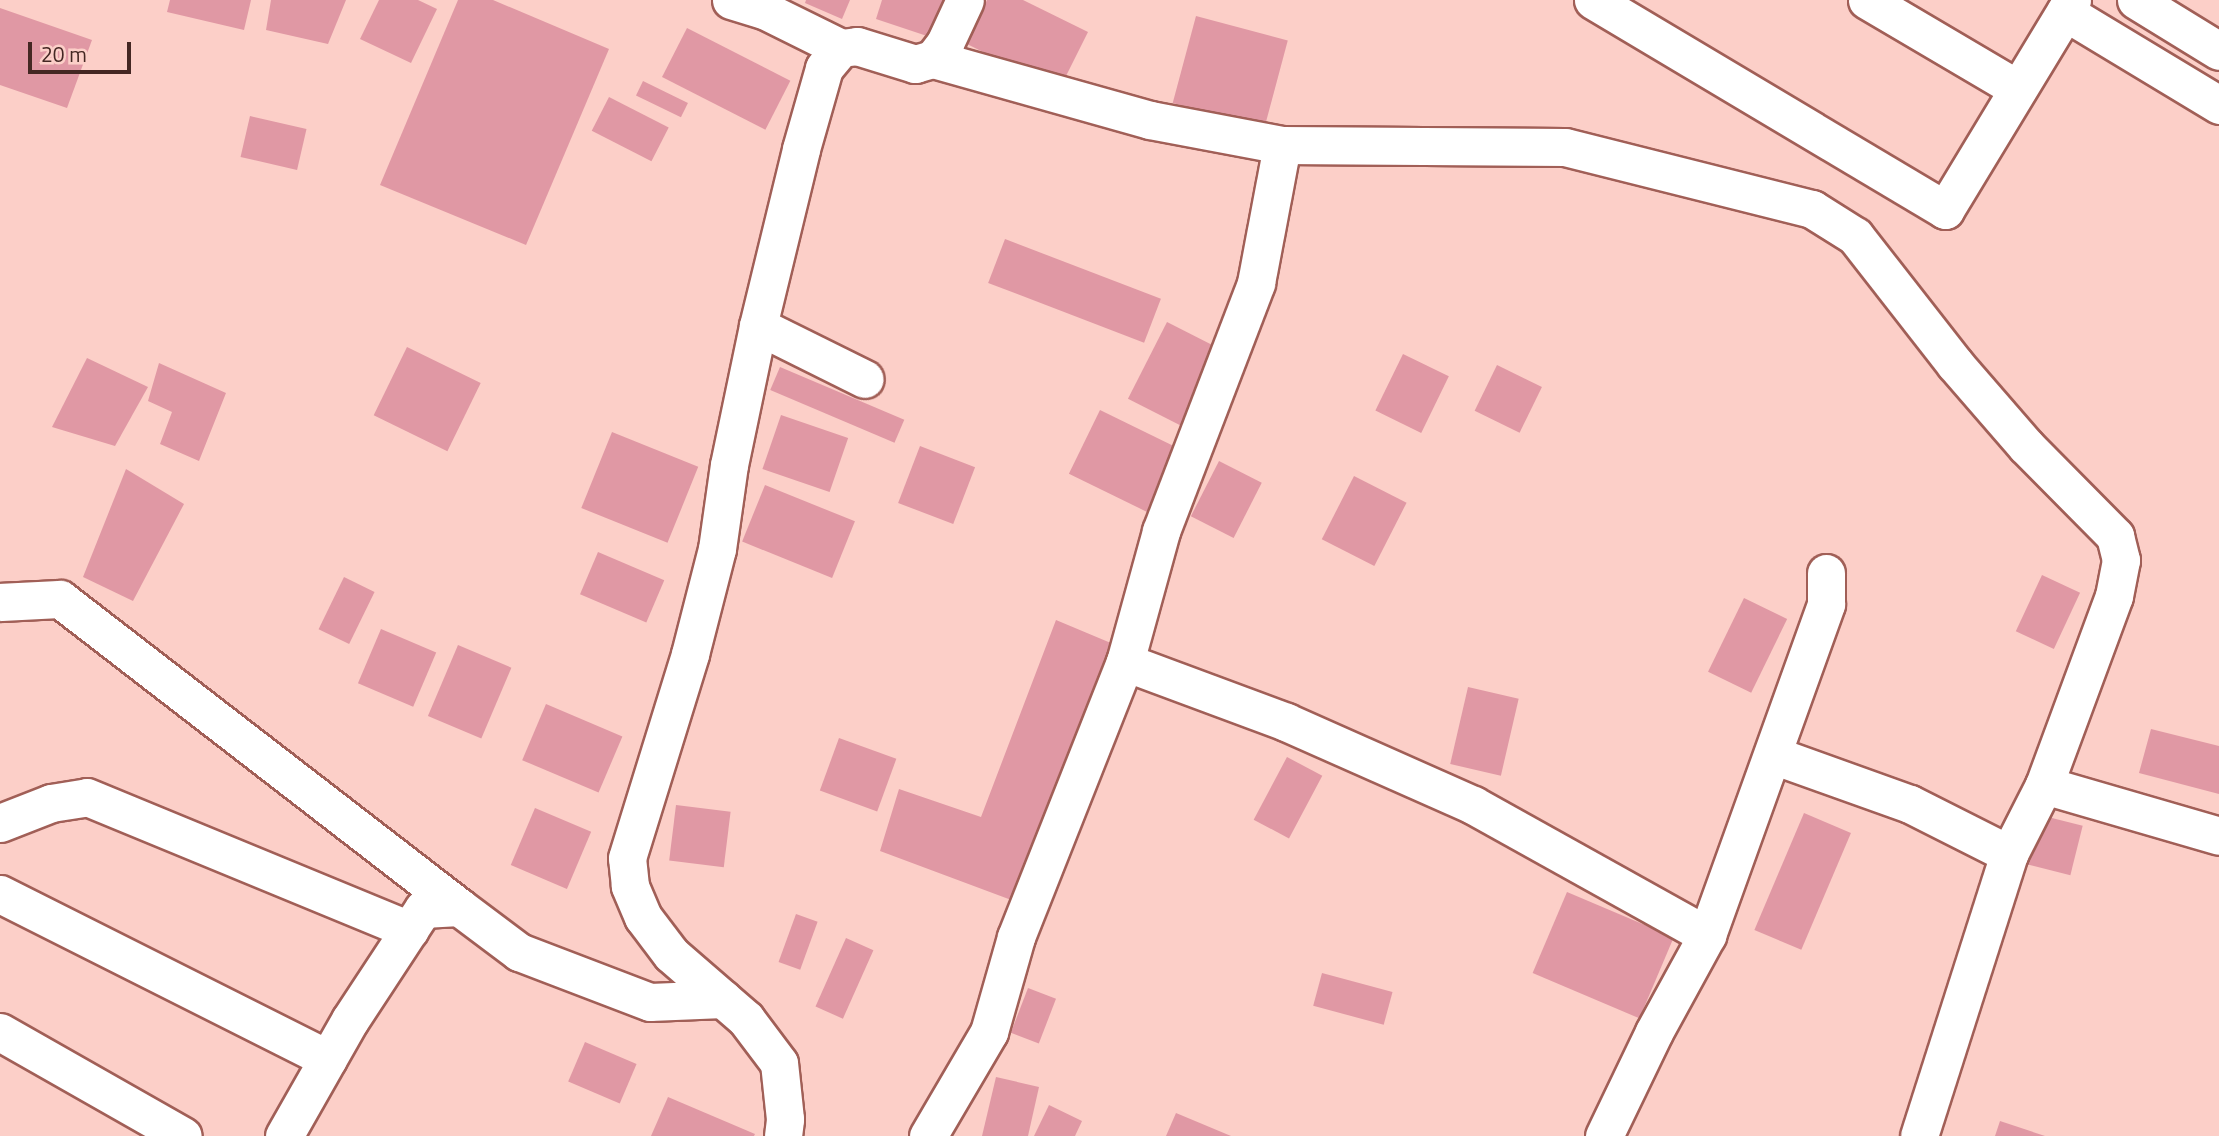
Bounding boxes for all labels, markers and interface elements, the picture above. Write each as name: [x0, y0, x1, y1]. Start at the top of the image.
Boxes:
scale bar: [32, 28, 135, 72]
text: 20 m: [41, 38, 87, 70]

